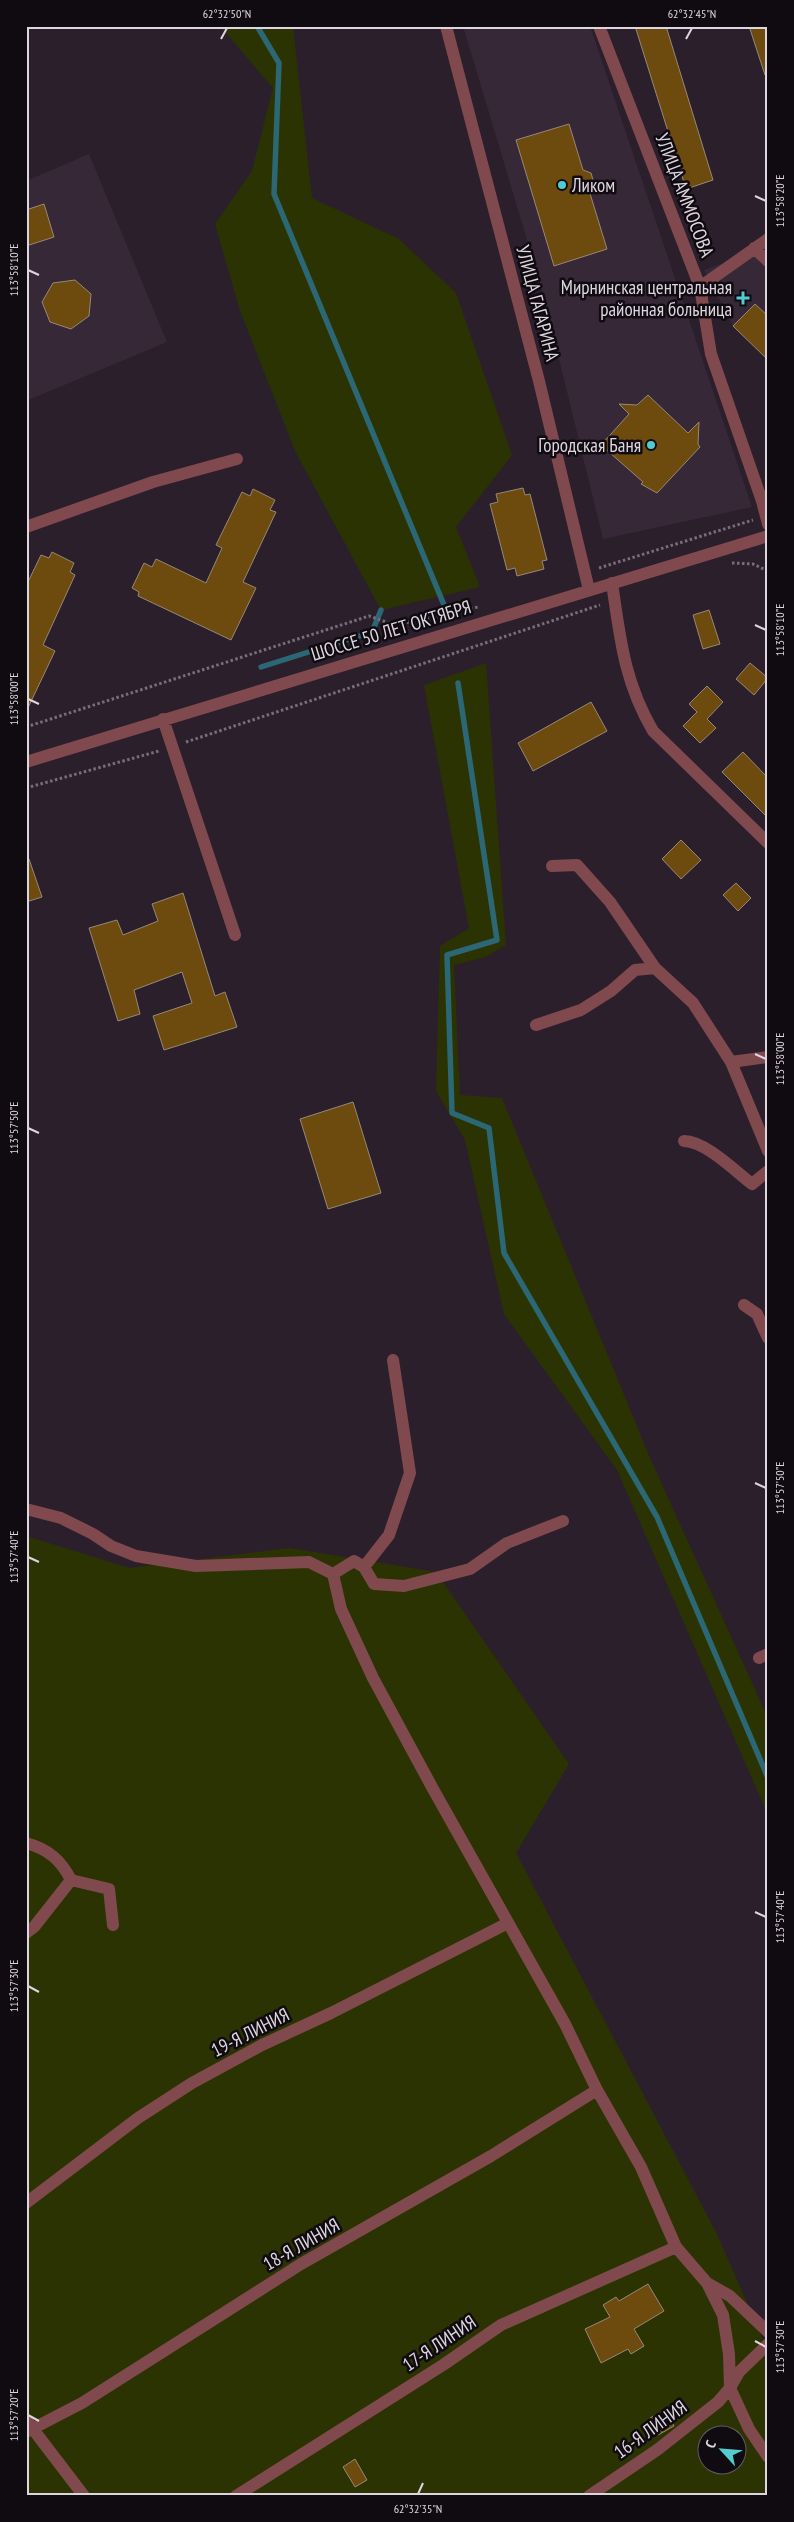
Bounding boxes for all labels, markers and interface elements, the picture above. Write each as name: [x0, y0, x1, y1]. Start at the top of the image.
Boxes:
text: 62°32'50"N: [203, 6, 251, 21]
text: 62°32'45"N: [668, 6, 716, 21]
street label: УЛИЦА АММОСОВА: [650, 130, 720, 260]
place label: Ликом: [571, 173, 615, 197]
text: 113°58'20"E: [772, 175, 787, 227]
marker: Ликом: [556, 179, 568, 191]
street label: УЛИЦА ГАГАРИНА: [511, 243, 565, 363]
text: 113°58'10"E: [6, 244, 21, 296]
place label: Мирнинская центральная районная больница: [561, 275, 732, 321]
marker: Мирнинская центральная районная больница: [736, 291, 750, 305]
place label: Городская Баня: [538, 433, 641, 457]
marker: Городская Баня: [645, 439, 657, 451]
street label: ШОССЕ 50 ЛЕТ ОКТЯБРЯ: [308, 594, 474, 666]
text: 113°58'10"E: [772, 604, 787, 656]
text: 113°58'00"E: [6, 673, 21, 725]
text: 113°58'00"E: [772, 1033, 787, 1085]
text: 113°57'50"E: [6, 1102, 21, 1154]
text: 113°57'50"E: [772, 1462, 787, 1514]
text: 113°57'40"E: [6, 1531, 21, 1583]
text: 113°57'40"E: [772, 1891, 787, 1943]
text: 113°57'30"E: [6, 1960, 21, 2012]
street label: 19-Я ЛИНИЯ: [207, 2002, 293, 2062]
street label: 18-Я ЛИНИЯ: [258, 2212, 344, 2276]
street label: 17-Я ЛИНИЯ: [398, 2310, 480, 2376]
text: 113°57'30"E: [772, 2321, 787, 2373]
text: 113°57'20"E: [6, 2389, 21, 2441]
street label: 16-Я ЛИНИЯ: [609, 2394, 691, 2464]
north arrow: [696, 2424, 746, 2474]
text: С: [701, 2437, 720, 2451]
text: 62°32'35"N: [394, 2501, 442, 2516]

